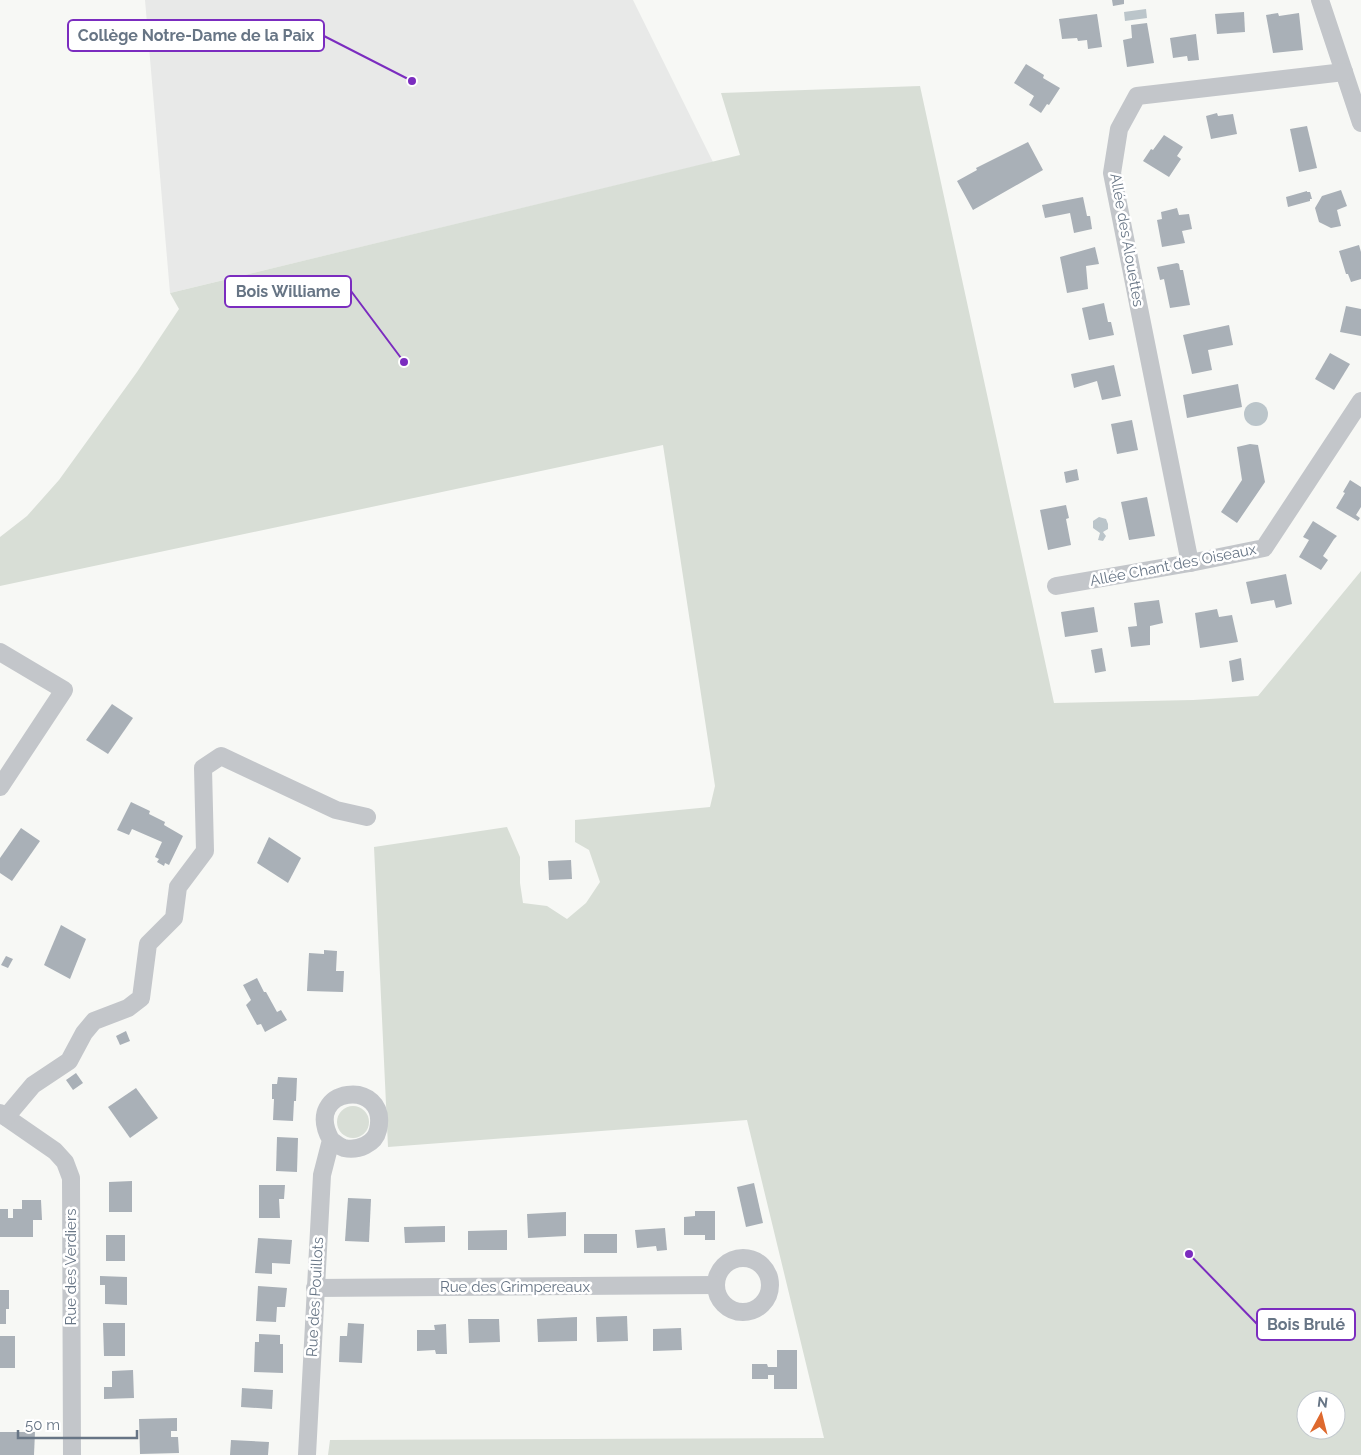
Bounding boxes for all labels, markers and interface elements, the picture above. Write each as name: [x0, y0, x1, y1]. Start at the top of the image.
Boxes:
callout: Collège Notre-Dame de la Paix: [68, 20, 324, 51]
text: Collège Notre-Dame de la Paix: [78, 26, 315, 45]
street label: Allée des Alouettes: [1106, 172, 1148, 308]
callout: Bois Williame: [225, 276, 351, 307]
text: Bois Williame: [236, 282, 341, 301]
street label: Allée Chant des Oiseaux: [1088, 540, 1258, 590]
street label: Rue des Verdiers: [62, 1209, 80, 1325]
street label: Rue des Pouillots: [303, 1237, 327, 1357]
street label: Rue des Grimpereaux: [440, 1278, 590, 1296]
callout: Bois Brulé: [1257, 1309, 1355, 1340]
text: Bois Brulé: [1267, 1315, 1345, 1334]
north arrow: [1296, 1390, 1346, 1440]
text: N: [1316, 1394, 1329, 1411]
scale bar: [18, 1408, 136, 1440]
text: 50 m: [25, 1416, 60, 1434]

